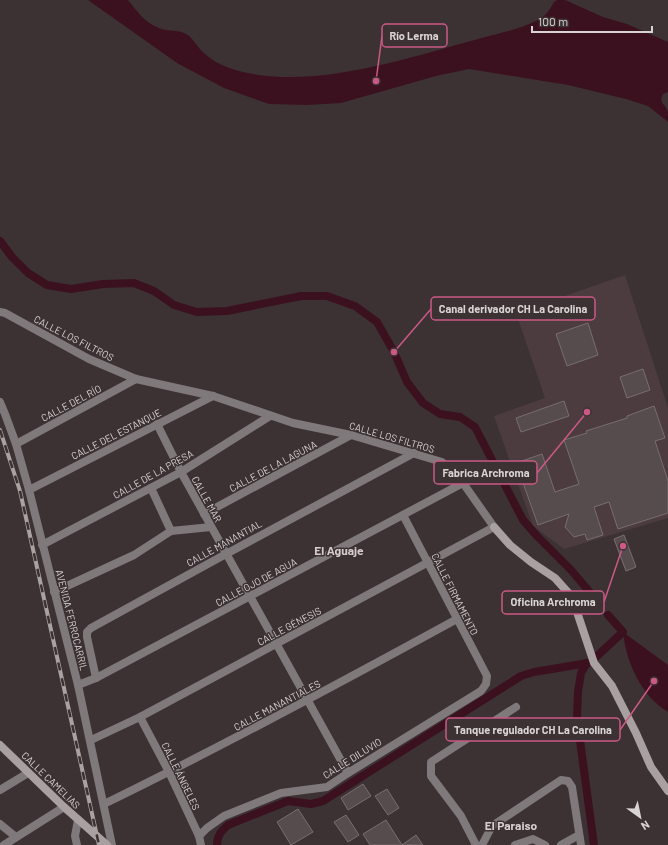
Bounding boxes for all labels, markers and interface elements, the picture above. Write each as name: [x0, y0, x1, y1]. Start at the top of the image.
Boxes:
scale bar: [532, 8, 652, 34]
text: 100 m: [538, 14, 568, 28]
callout: Río Lerma: [382, 24, 447, 47]
text: Río Lerma: [389, 29, 439, 42]
callout: Canal derivador CH La Carolina: [431, 297, 595, 320]
text: Canal derivador CH La Carolina: [439, 302, 587, 315]
street label: CALLE LOS FILTROS: [32, 313, 116, 363]
street label: CALLE DEL RÍO: [39, 382, 103, 424]
street label: CALLE DEL ESTANQUE: [69, 406, 163, 462]
street label: CALLE LOS FILTROS: [348, 419, 436, 455]
street label: CALLE DE LA LAGUNA: [227, 438, 319, 494]
street label: CALLE DE LA PRESA: [111, 447, 195, 501]
callout: Fabrica Archroma: [434, 461, 537, 484]
text: Fabrica Archroma: [442, 466, 530, 479]
street label: CALLE MAR: [189, 474, 225, 524]
street label: CALLE MANANTIAL: [184, 517, 264, 569]
district label: El Aguaje: [314, 543, 364, 557]
street label: CALLE FIRMAMENTO: [429, 551, 481, 637]
street label: CALLE OJO DE AGUA: [213, 555, 299, 609]
street label: AVENIDA FERROCARRIL: [54, 568, 90, 672]
callout: Oficina Archroma: [502, 591, 604, 614]
text: Oficina Archroma: [510, 595, 596, 608]
street label: CALLE GÉNESIS: [255, 604, 323, 648]
street label: CALLE MANANTIALES: [232, 677, 322, 733]
callout: Tanque regulador CH La Carolina: [446, 718, 620, 741]
text: Tanque regulador CH La Carolina: [454, 723, 612, 736]
street label: CALLE DILUVIO: [320, 735, 384, 781]
street label: CALLE ÁNGELES: [159, 740, 203, 812]
street label: CALLE CAMELIAS: [19, 749, 83, 811]
north arrow: [620, 797, 660, 837]
district label: El Paraiso: [485, 818, 538, 832]
text: N: [639, 818, 652, 833]

